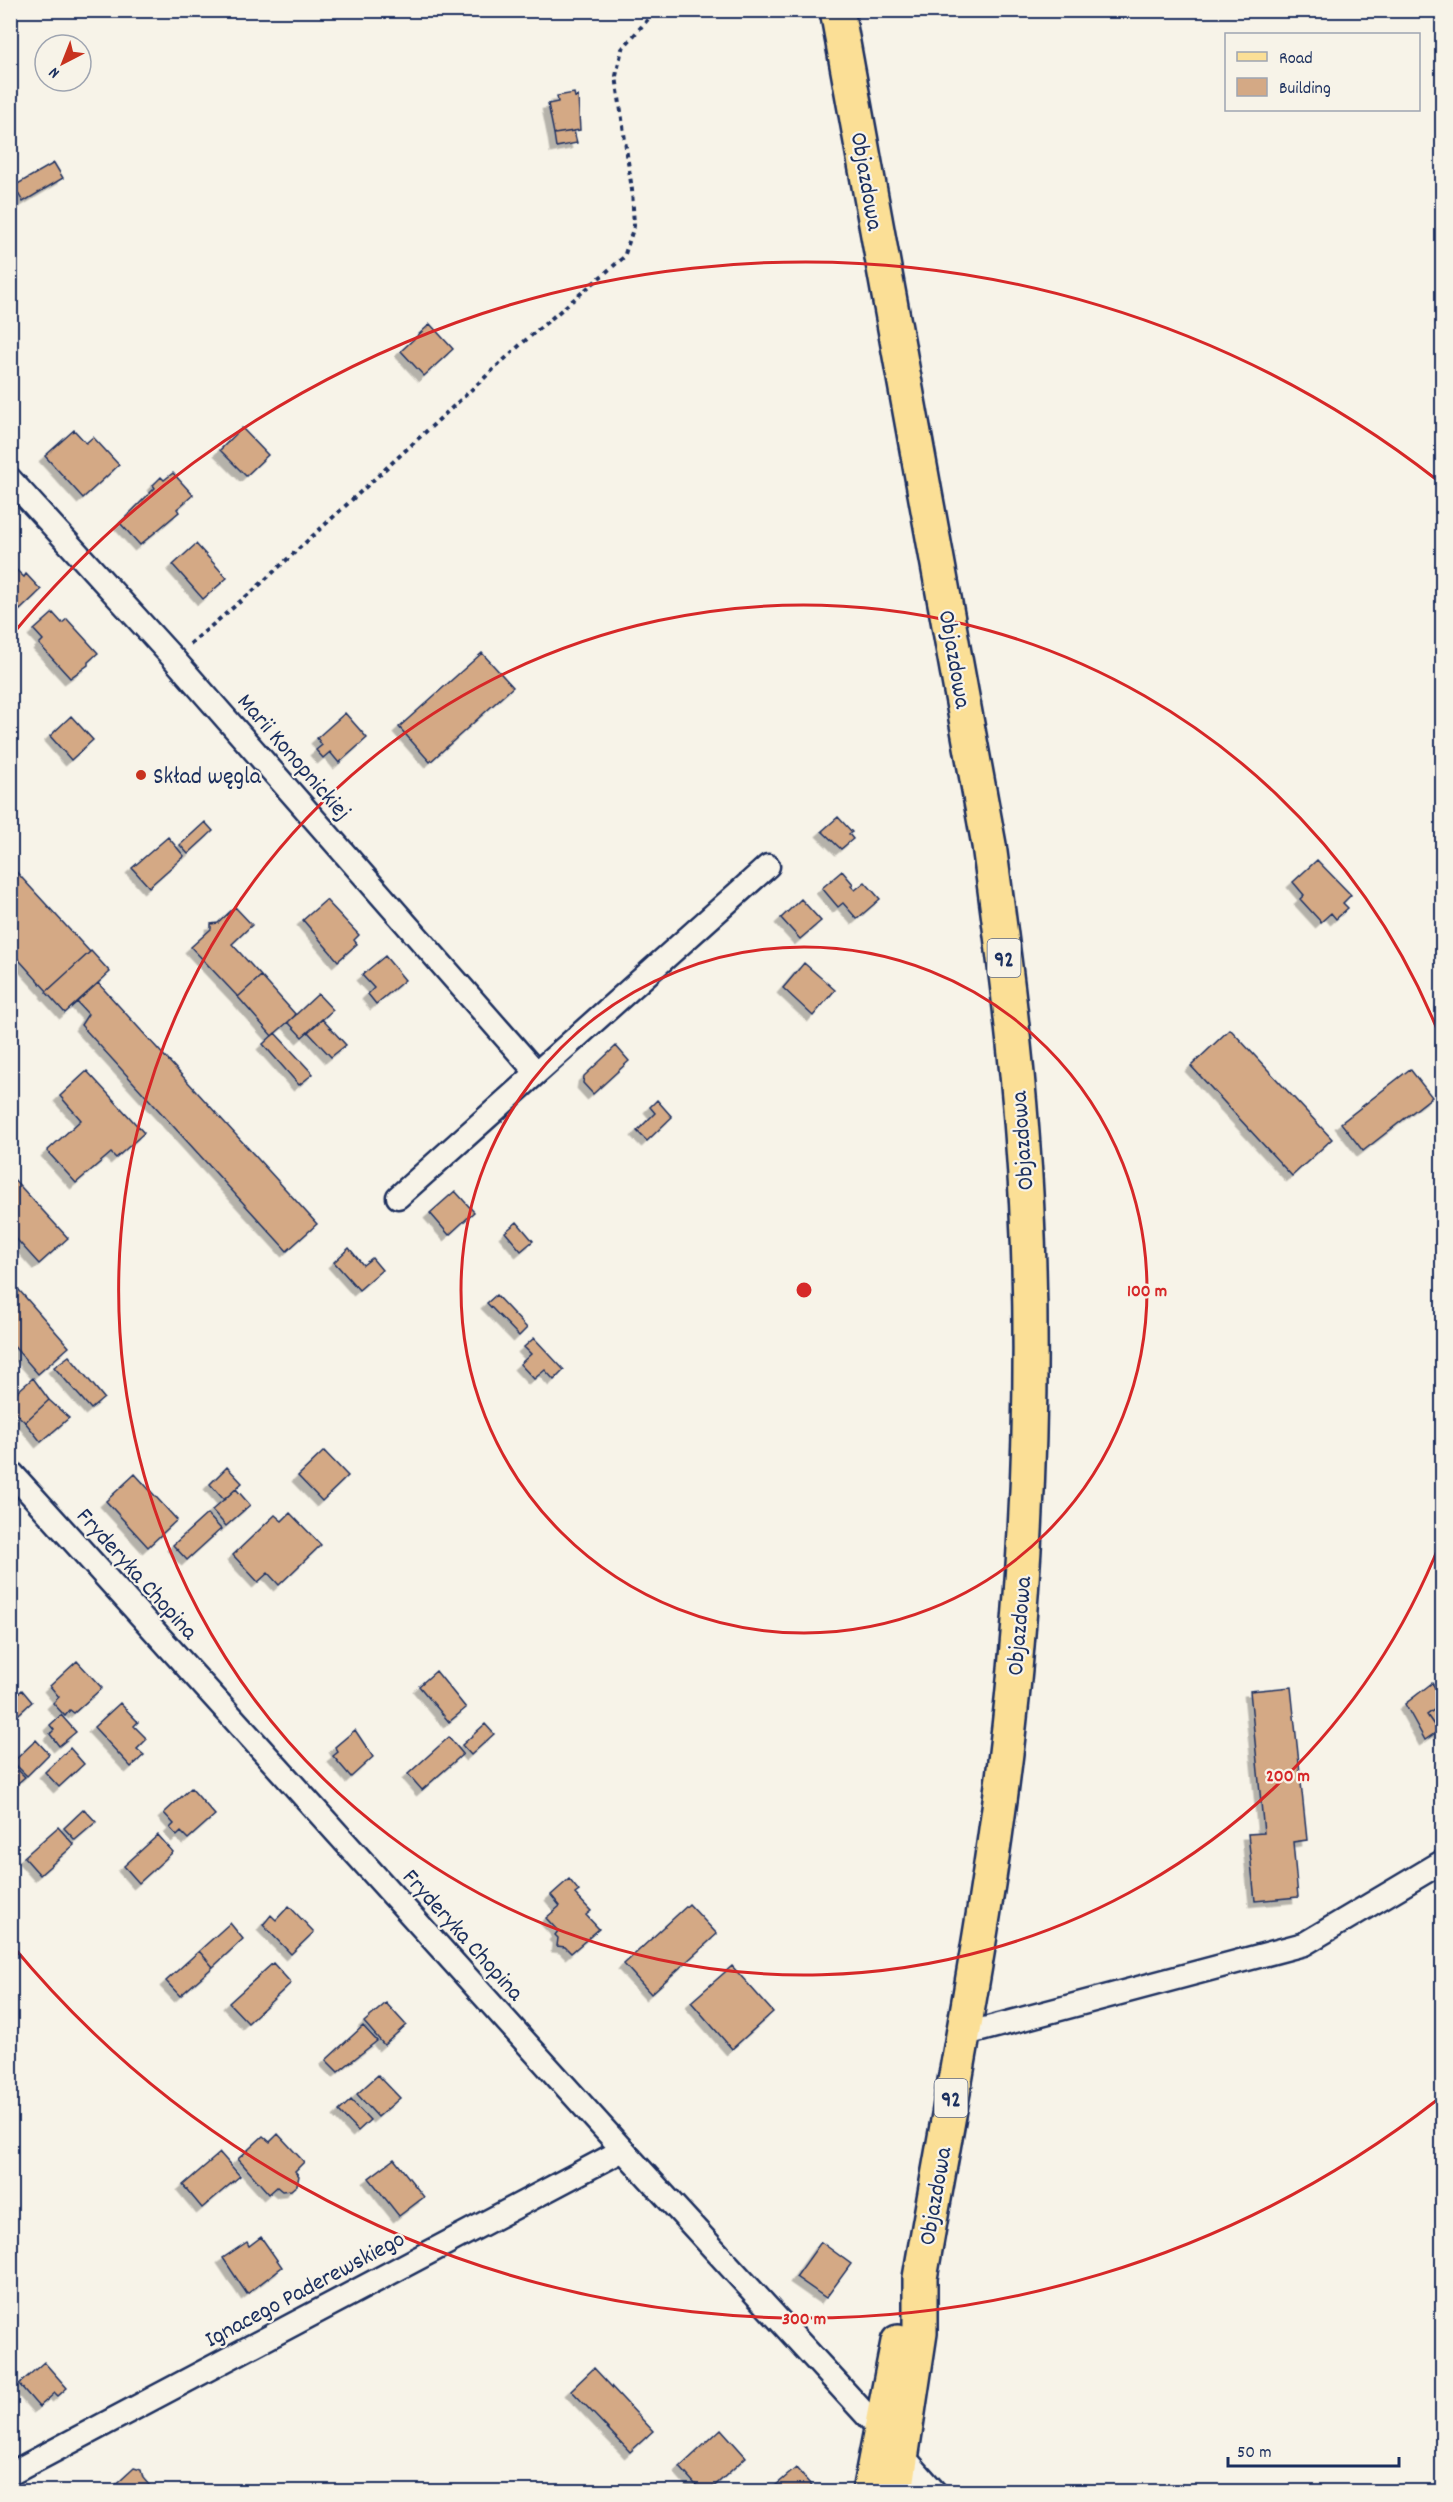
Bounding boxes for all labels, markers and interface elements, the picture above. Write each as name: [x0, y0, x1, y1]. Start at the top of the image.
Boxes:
north arrow: [33, 33, 93, 93]
legend: [1225, 33, 1420, 111]
text: Road: [1279, 47, 1313, 72]
text: N: [44, 61, 65, 83]
text: Building: [1279, 77, 1331, 102]
street label: Objazdowa: [840, 130, 891, 234]
street label: Objazdowa: [928, 608, 979, 712]
street label: Marii Konopnickiej: [228, 687, 358, 829]
place label: Skład węgla: [153, 761, 262, 795]
marker: Skład węgla: [134, 768, 148, 782]
road number: 92: [988, 939, 1020, 977]
street label: Objazdowa: [1004, 1089, 1044, 1192]
centre of rings: [794, 1280, 814, 1300]
text: 100 m: [1127, 1280, 1167, 1305]
street label: Fryderyka Chopina: [67, 1501, 205, 1649]
street label: Objazdowa: [1000, 1574, 1042, 1677]
text: 200 m: [1266, 1765, 1310, 1790]
street label: Fryderyka Chopina: [393, 1862, 531, 2010]
road number: 92: [934, 2079, 968, 2117]
street label: Objazdowa: [912, 2144, 962, 2248]
street label: Ignacego Paderewskiego: [199, 2223, 411, 2358]
text: 300 m: [782, 2308, 826, 2333]
scale bar: [1228, 2430, 1399, 2468]
text: 50 m: [1237, 2441, 1272, 2466]

